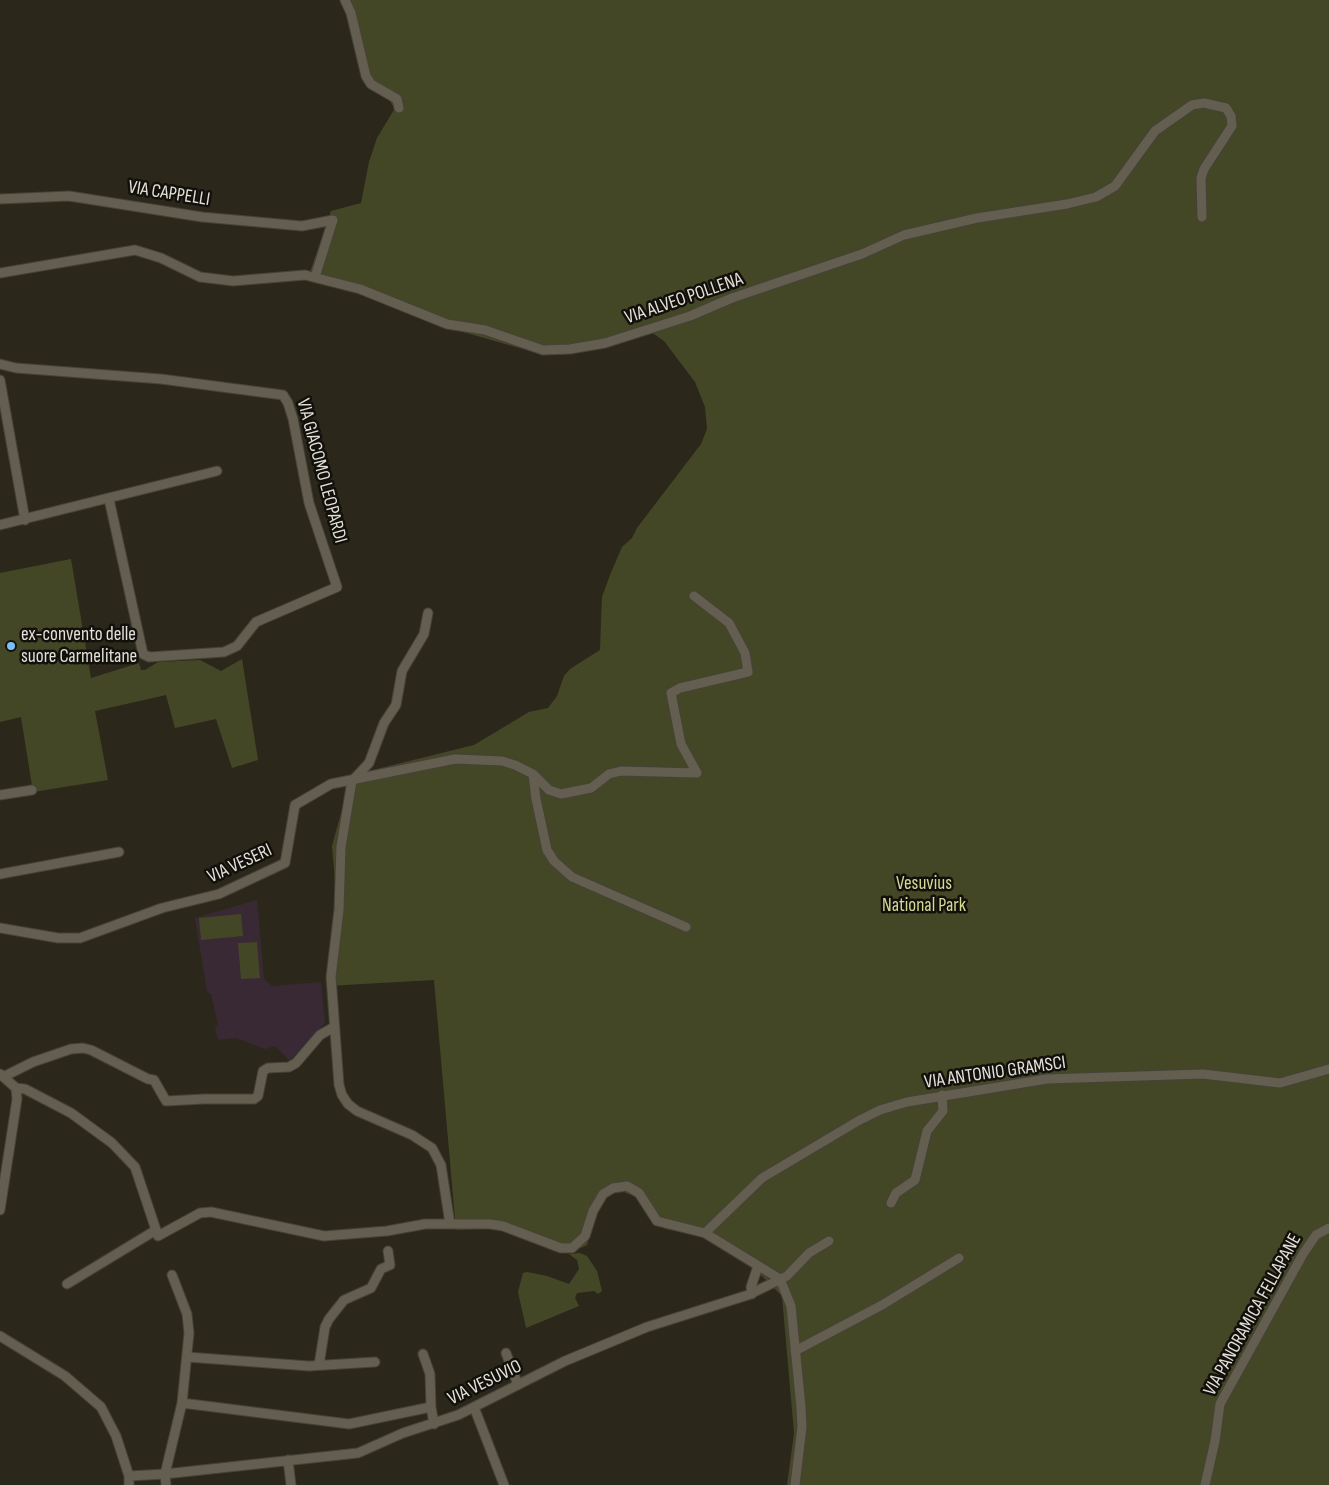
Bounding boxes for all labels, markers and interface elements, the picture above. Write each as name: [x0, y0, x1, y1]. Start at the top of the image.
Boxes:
street label: VIA CAPPELLI: [126, 176, 212, 212]
street label: VIA ALVEO POLLENA: [622, 268, 746, 330]
street label: VIA GIACOMO LEOPARDI: [291, 396, 351, 546]
place label: ex-convento delle suore Carmelitane: [21, 624, 137, 668]
marker: ex-convento delle suore Carmelitane: [5, 640, 17, 652]
street label: VIA VESERI: [204, 839, 276, 889]
park label: Vesuvius National Park: [882, 873, 966, 917]
street label: VIA ANTONIO GRAMSCI: [923, 1052, 1067, 1094]
street label: VIA PANORAMICA FELLAPANE: [1199, 1230, 1307, 1400]
street label: VIA VESUVIO: [444, 1355, 526, 1411]

